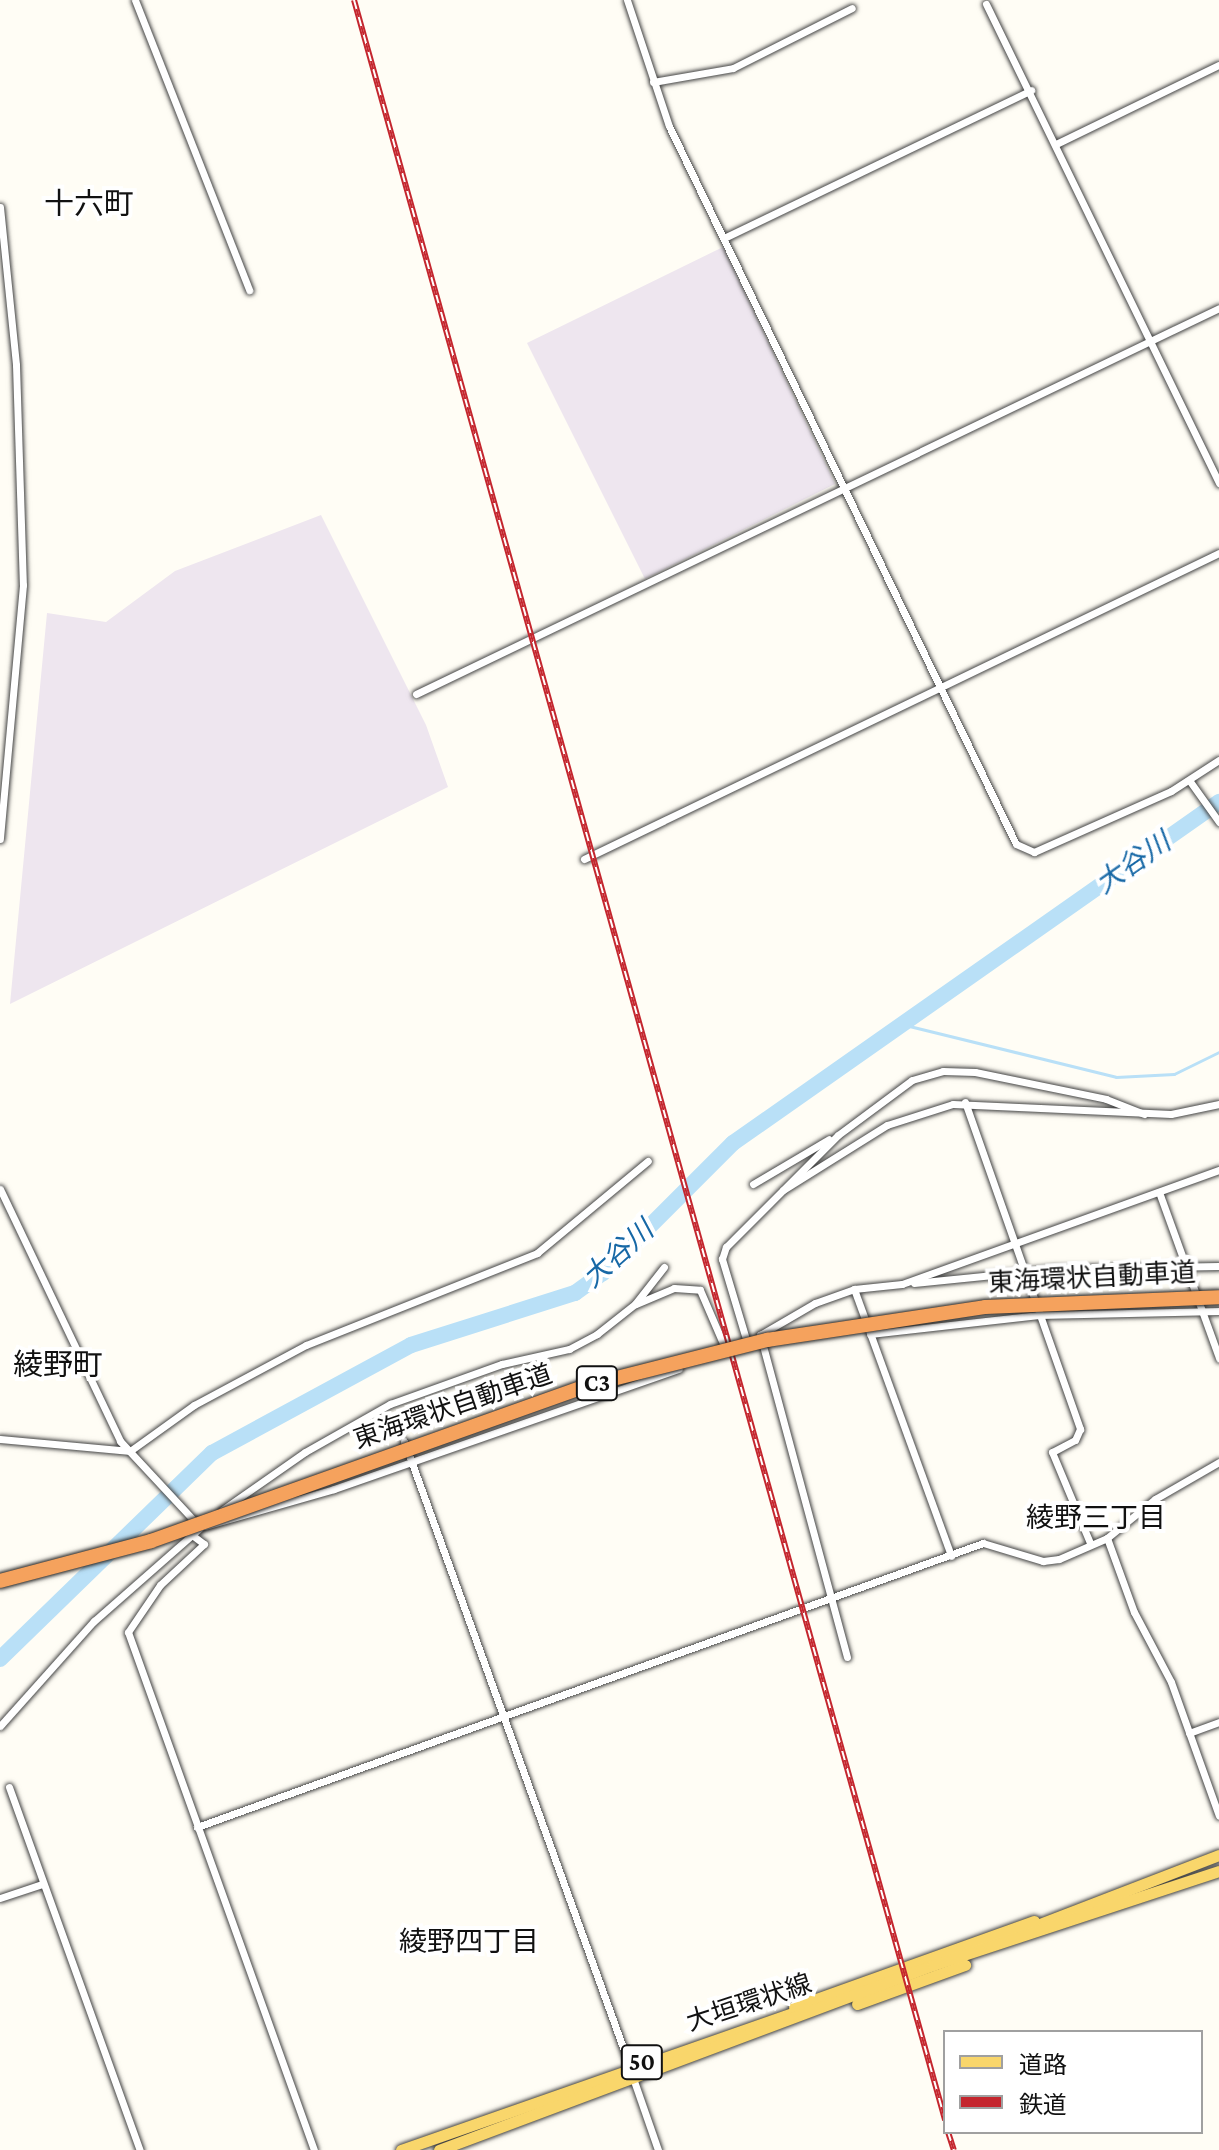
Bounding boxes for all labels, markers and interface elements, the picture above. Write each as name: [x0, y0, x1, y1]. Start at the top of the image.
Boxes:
district label: 十六町: [44, 186, 134, 222]
water label: 大谷川: [1089, 825, 1177, 901]
water label: 大谷川: [576, 1213, 660, 1295]
street label: 東海環状自動車道: [987, 1257, 1197, 1299]
district label: 綾野町: [13, 1347, 103, 1383]
street label: 東海環状自動車道: [350, 1358, 556, 1456]
road number: C3: [575, 1363, 619, 1403]
district label: 綾野三丁目: [1026, 1501, 1166, 1535]
district label: 綾野四丁目: [399, 1925, 539, 1959]
street label: 大垣環状線: [682, 1968, 816, 2038]
legend: [943, 2030, 1203, 2134]
road number: 50: [620, 2042, 664, 2082]
text: 道路: [1019, 2051, 1067, 2078]
text: 鉄道: [1019, 2091, 1067, 2118]

